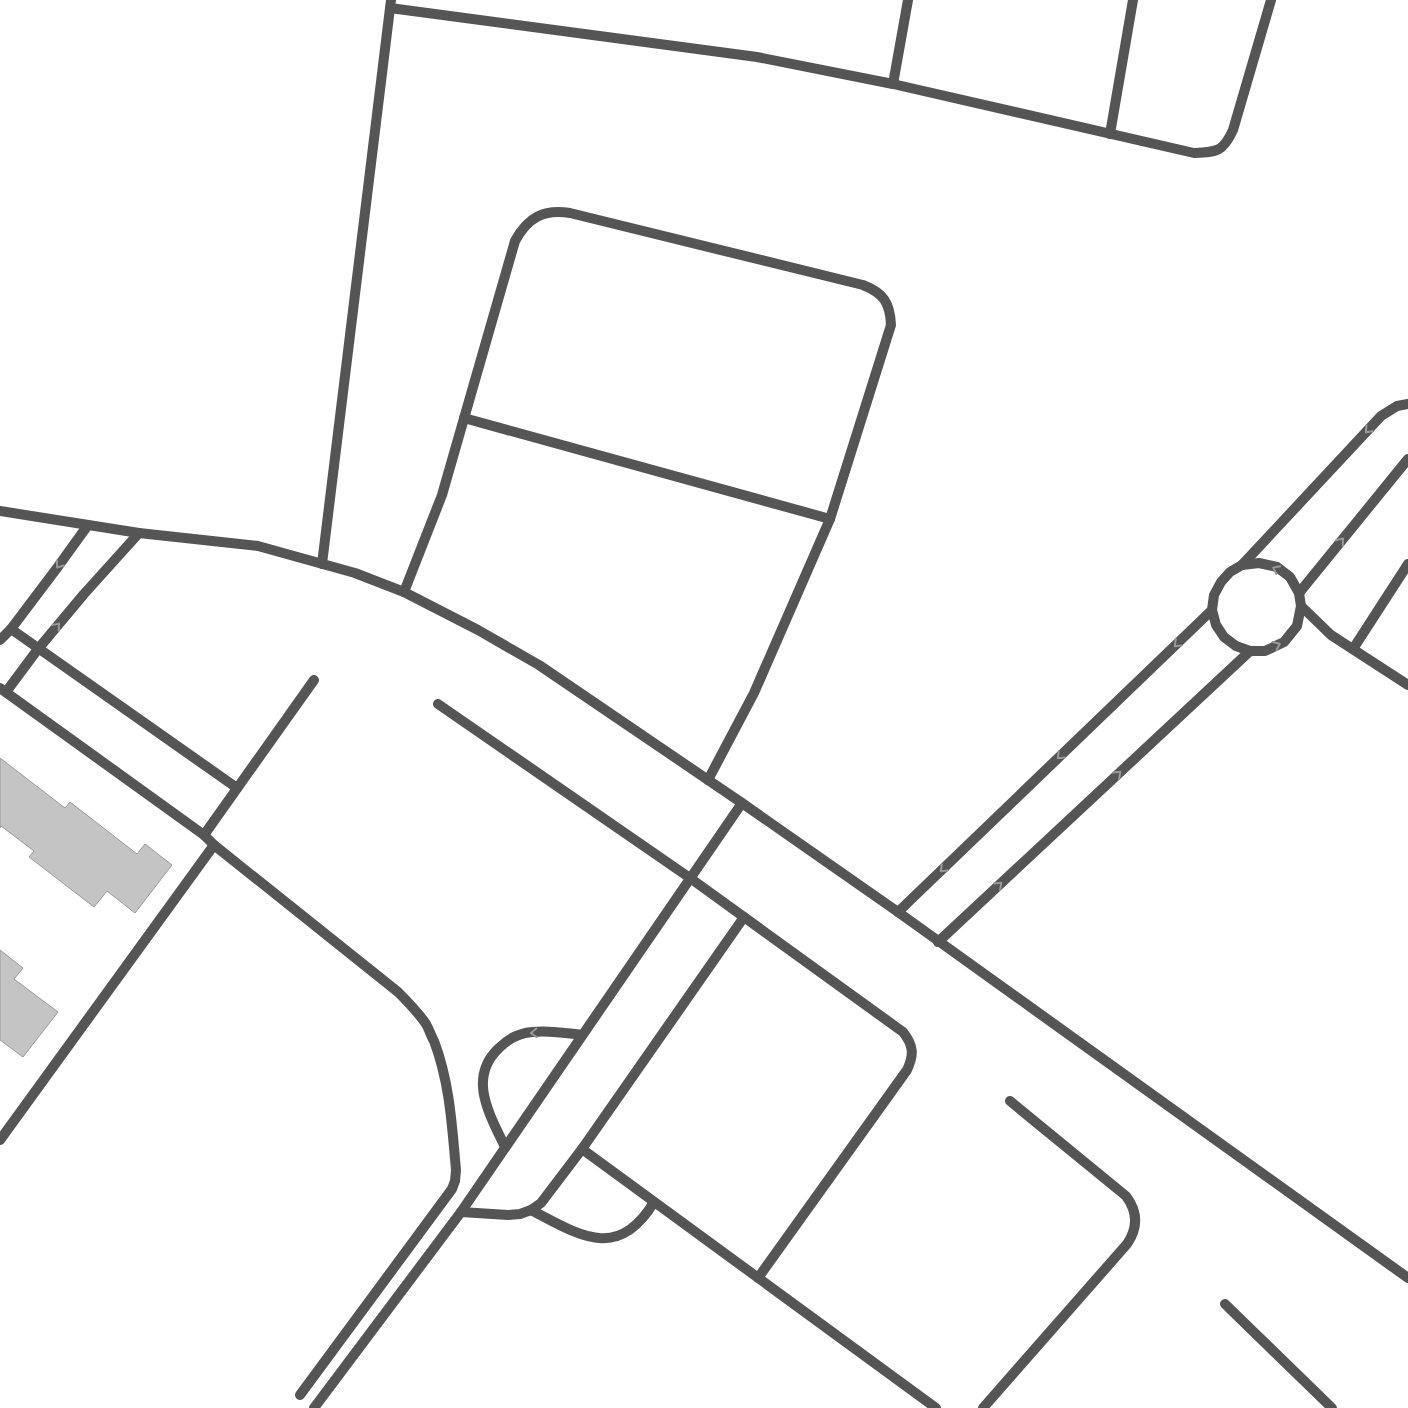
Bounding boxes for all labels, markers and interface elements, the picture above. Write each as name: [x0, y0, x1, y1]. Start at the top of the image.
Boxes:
one-way arrow: [1365, 424, 1374, 433]
one-way arrow: [1335, 538, 1344, 547]
one-way arrow: [56, 559, 65, 569]
one-way arrow: [1272, 565, 1281, 575]
one-way arrow: [51, 623, 60, 632]
one-way arrow: [1174, 638, 1183, 647]
one-way arrow: [1272, 641, 1281, 652]
one-way arrow: [1057, 750, 1066, 759]
one-way arrow: [1112, 771, 1121, 780]
one-way arrow: [940, 863, 949, 872]
one-way arrow: [994, 882, 1003, 891]
one-way arrow: [530, 1027, 538, 1038]

